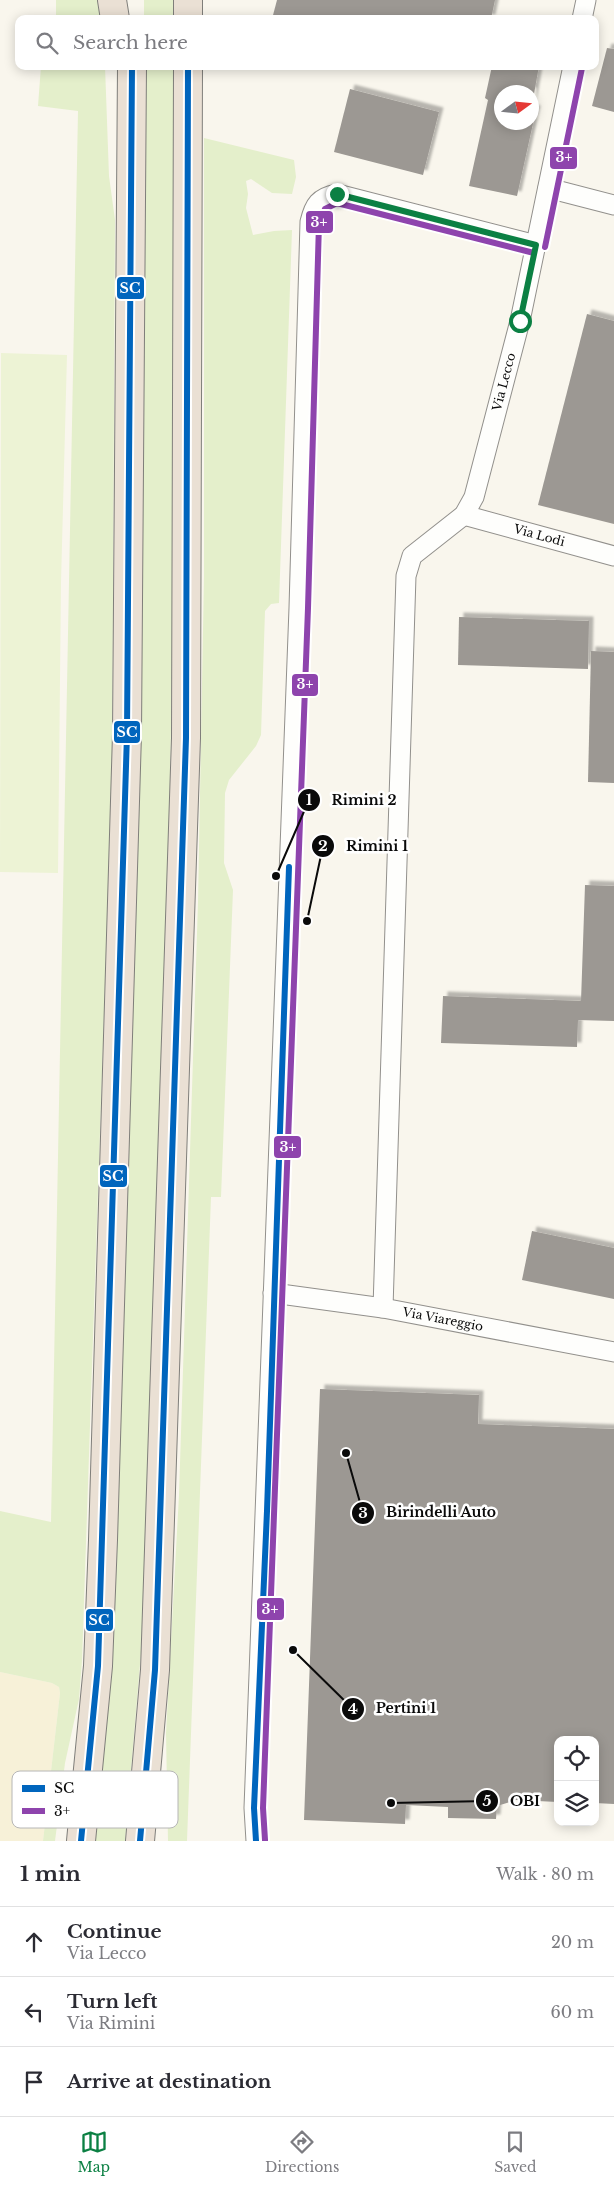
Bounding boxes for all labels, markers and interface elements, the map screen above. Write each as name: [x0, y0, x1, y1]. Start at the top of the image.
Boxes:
search box: [15, 15, 599, 70]
icon: search: [33, 29, 61, 57]
text: Search here: [73, 31, 188, 54]
north arrow: [494, 85, 539, 130]
line badge: 3+: [549, 146, 578, 170]
text: 3+: [556, 148, 573, 166]
route end: [326, 183, 349, 206]
line badge: 3+: [305, 210, 334, 234]
text: 3+: [311, 213, 328, 231]
line badge: SC: [116, 276, 145, 300]
text: SC: [120, 279, 140, 297]
route start: [509, 310, 532, 333]
street label: Via Lecco: [489, 351, 518, 414]
street label: Via Lodi: [511, 521, 567, 549]
line badge: 3+: [291, 673, 319, 697]
text: 3+: [297, 675, 314, 693]
line badge: SC: [113, 720, 141, 744]
text: SC: [117, 723, 137, 741]
callout: Rimini 2: [297, 785, 407, 814]
text: 1: [306, 790, 313, 809]
text: Rimini 2: [331, 791, 397, 809]
callout: Rimini 1: [311, 831, 418, 860]
text: 2: [318, 836, 328, 855]
text: Rimini 1: [346, 837, 408, 855]
line badge: 3+: [273, 1135, 302, 1159]
text: 3+: [280, 1138, 297, 1156]
line badge: SC: [99, 1164, 128, 1188]
text: SC: [103, 1167, 123, 1185]
street label: Via Viareggio: [400, 1304, 485, 1334]
callout: Birindelli Auto: [351, 1498, 506, 1527]
text: 3: [358, 1503, 368, 1522]
text: Birindelli Auto: [386, 1503, 496, 1521]
line badge: 3+: [256, 1597, 285, 1621]
text: 3+: [262, 1600, 279, 1618]
line badge: SC: [85, 1608, 114, 1632]
text: SC: [89, 1611, 109, 1629]
callout: Pertini 1: [340, 1694, 446, 1723]
text: 4: [348, 1699, 358, 1718]
text: Pertini 1: [376, 1699, 436, 1717]
map controls: [554, 1736, 599, 1826]
button: locate: [554, 1736, 599, 1781]
legend: [12, 1771, 178, 1828]
text: SC: [54, 1779, 74, 1797]
button: layers: [554, 1781, 599, 1826]
callout: OBI: [475, 1786, 550, 1815]
text: 5: [483, 1791, 492, 1810]
text: OBI: [510, 1792, 540, 1810]
text: 3+: [54, 1802, 71, 1820]
text: 1 min: [20, 1861, 81, 1887]
text: Walk · 80 m: [496, 1864, 594, 1884]
text: Continue: [67, 1920, 162, 1943]
icon: ahead: [20, 1928, 48, 1956]
text: 20 m: [551, 1932, 594, 1952]
text: Via Lecco: [67, 1943, 147, 1963]
text: Turn left: [67, 1990, 158, 2013]
icon: left: [20, 1998, 48, 2026]
text: 60 m: [551, 2002, 594, 2022]
text: Via Rimini: [67, 2013, 155, 2033]
icon: arrive: [20, 2068, 48, 2096]
text: Arrive at destination: [67, 2070, 271, 2093]
tab: Map: [77, 2128, 110, 2176]
tab: Directions: [265, 2128, 339, 2176]
tab: Saved: [494, 2128, 537, 2176]

